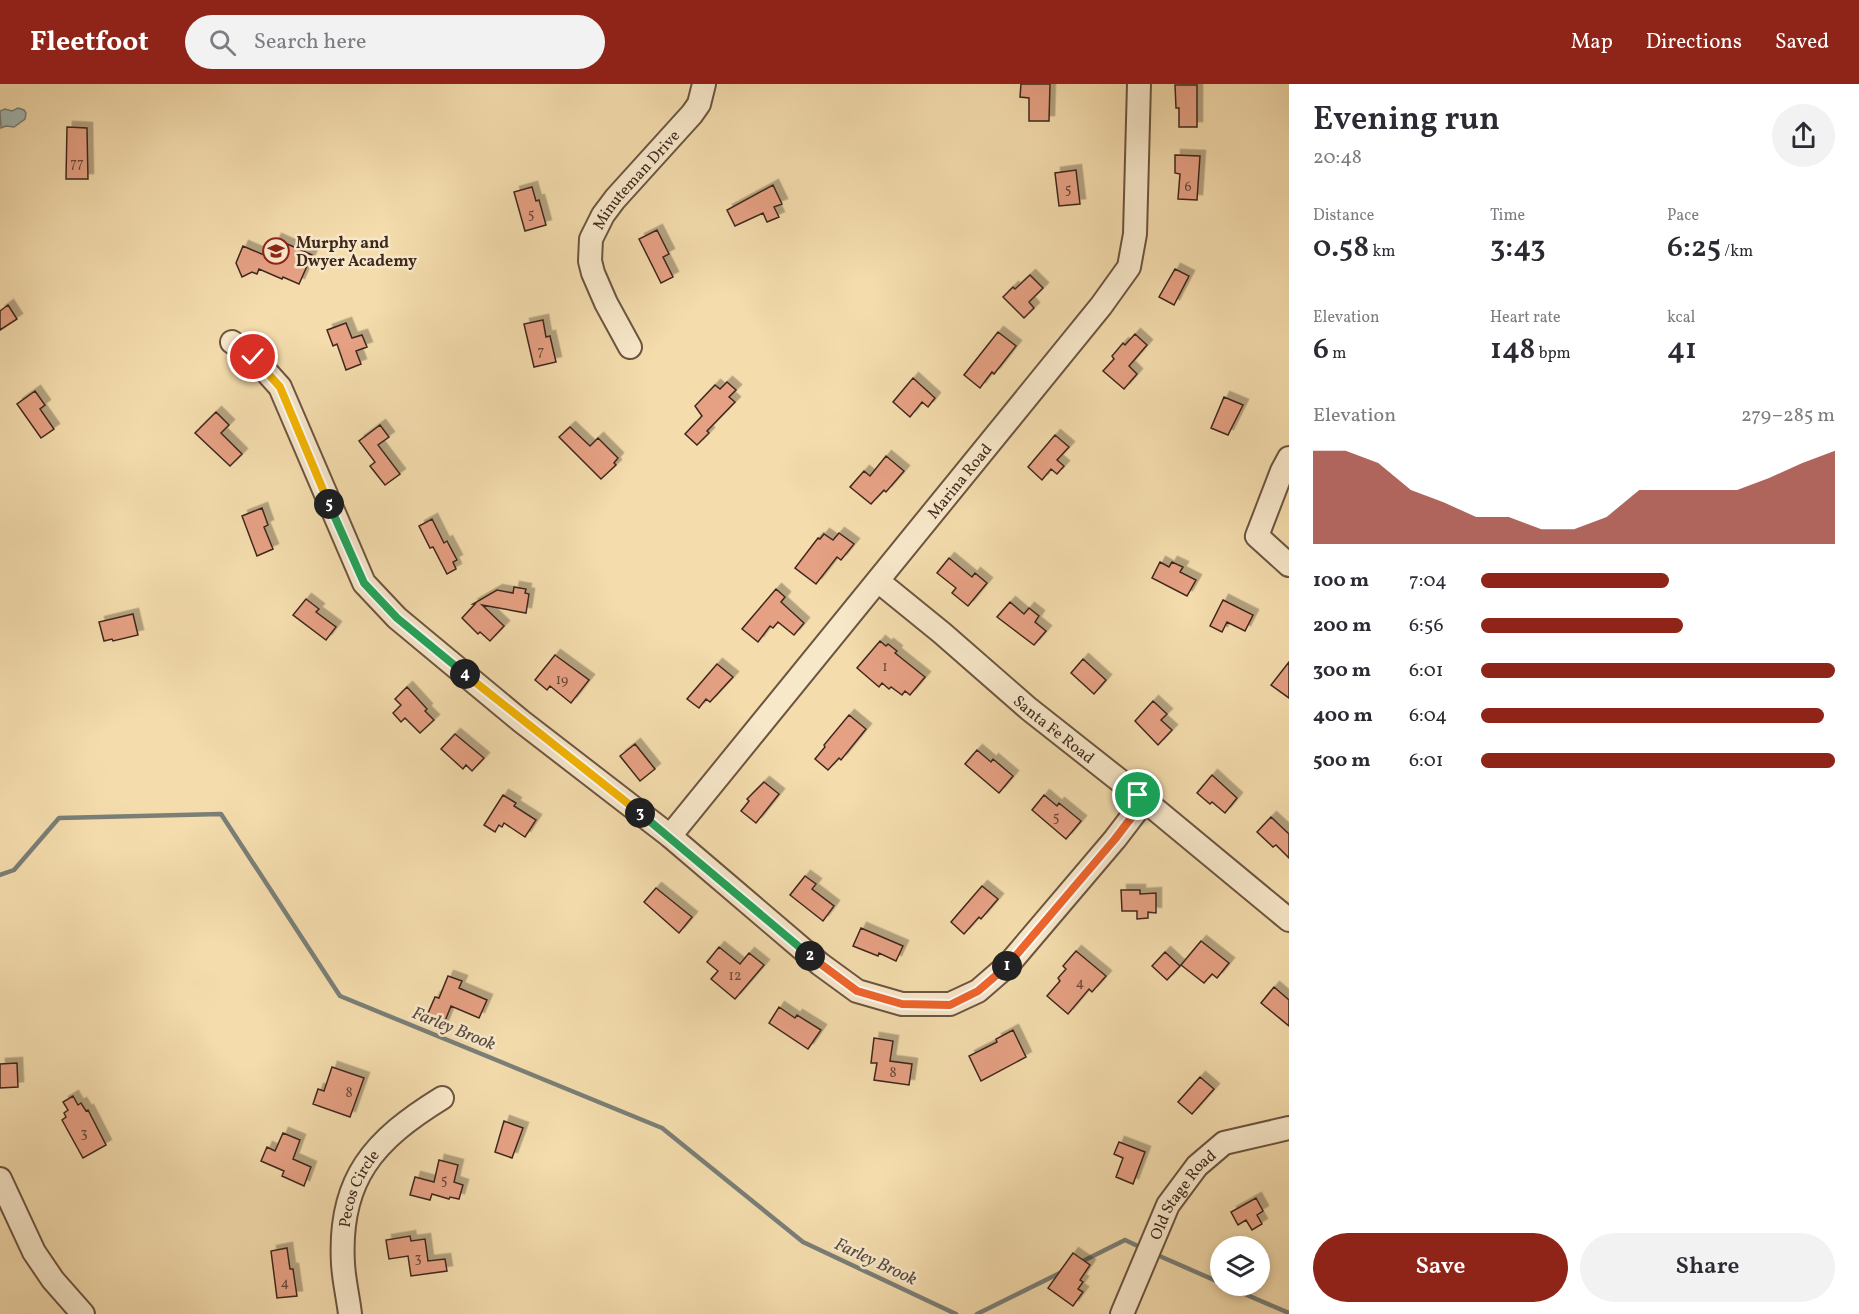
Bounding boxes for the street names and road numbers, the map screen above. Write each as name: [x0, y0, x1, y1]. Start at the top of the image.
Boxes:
street label: Minuteman Drive: [588, 126, 686, 234]
street label: Marina Road: [923, 440, 998, 524]
street label: Santa Fe Road: [1008, 691, 1098, 769]
street label: Old Stage Road: [1146, 1145, 1222, 1244]
street label: Pecos Circle: [335, 1146, 385, 1229]

